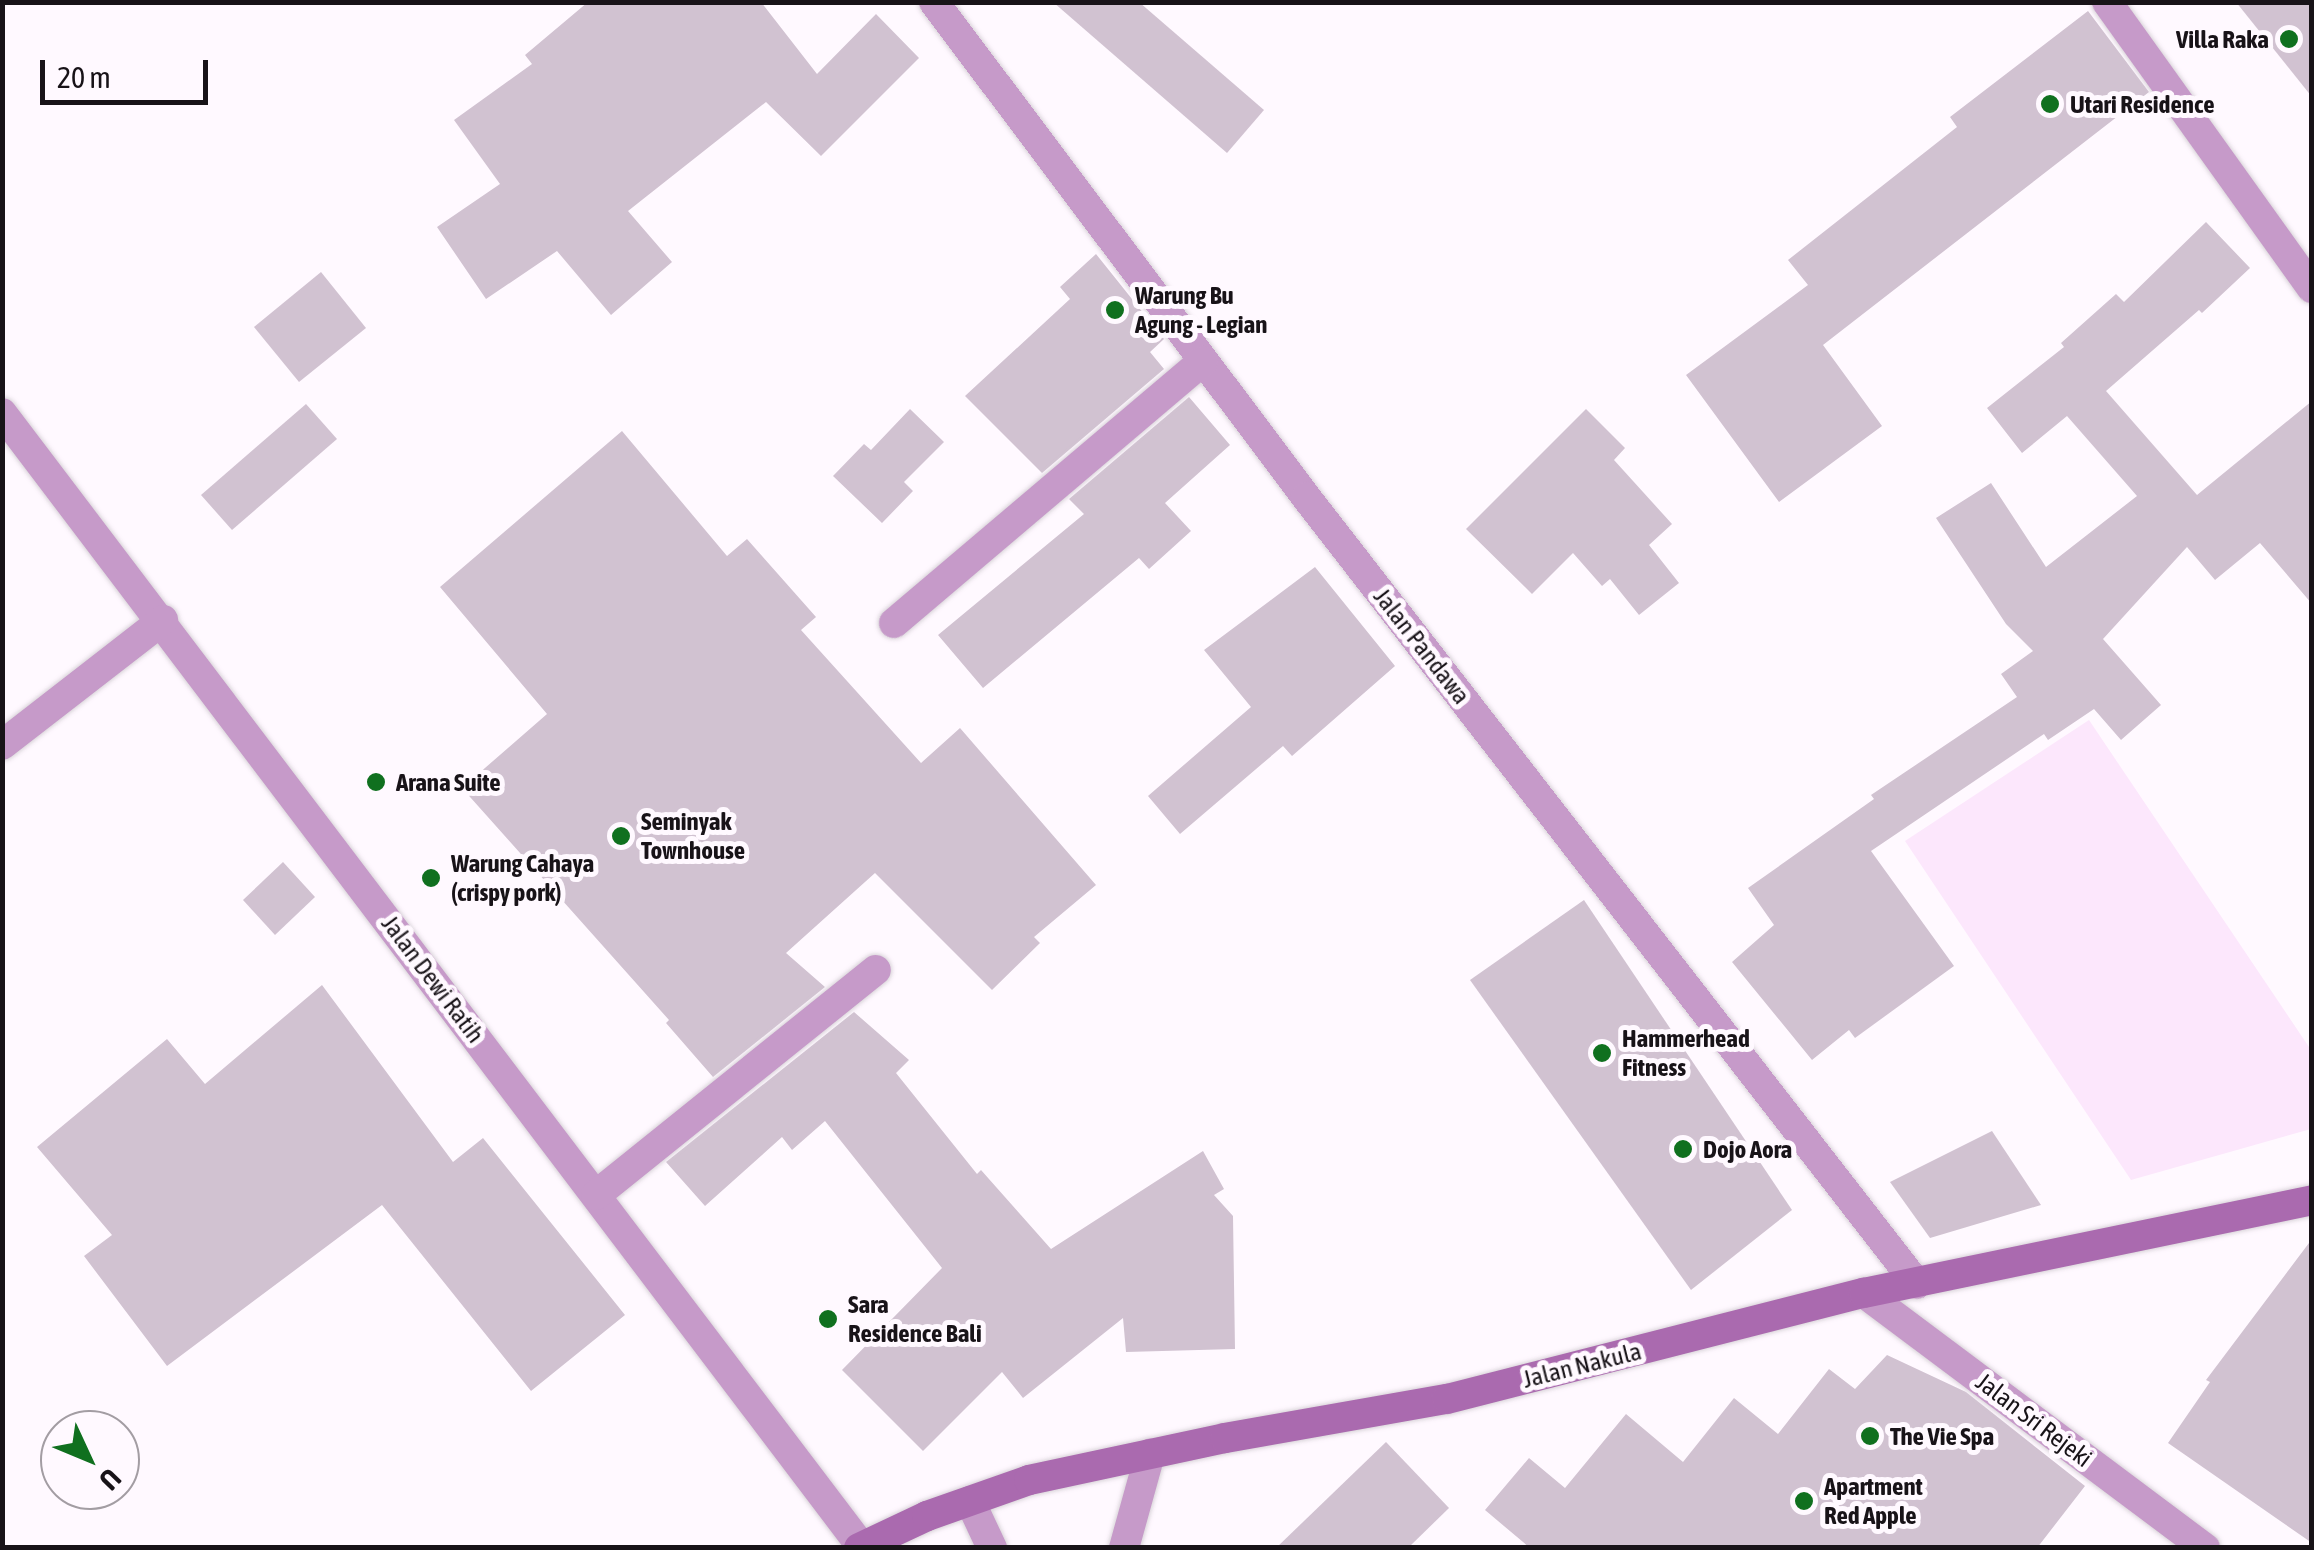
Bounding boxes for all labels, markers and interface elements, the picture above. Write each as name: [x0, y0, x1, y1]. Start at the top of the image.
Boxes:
place label: Villa Raka: [2176, 24, 2269, 54]
marker: Villa Raka: [2278, 28, 2300, 50]
scale bar: [45, 40, 212, 102]
text: 20 m: [57, 60, 111, 94]
place label: Utari Residence: [2070, 89, 2214, 119]
marker: Utari Residence: [2039, 93, 2061, 115]
place label: Warung Bu Agung - Legian: [1135, 281, 1267, 340]
marker: Warung Bu Agung - Legian: [1104, 299, 1126, 321]
street label: Jalan Pandawa: [1367, 582, 1477, 710]
place label: Arana Suite: [396, 767, 501, 797]
marker: Arana Suite: [365, 771, 387, 793]
place label: Seminyak Townhouse: [641, 807, 745, 866]
marker: Seminyak Townhouse: [610, 825, 632, 847]
place label: Warung Cahaya (crispy pork): [451, 849, 594, 908]
marker: Warung Cahaya (crispy pork): [420, 867, 442, 889]
street label: Jalan Dewi Ratih: [375, 909, 491, 1049]
place label: Hammerhead Fitness: [1622, 1024, 1750, 1083]
marker: Hammerhead Fitness: [1591, 1042, 1613, 1064]
place label: Dojo Aora: [1703, 1134, 1792, 1164]
marker: Dojo Aora: [1672, 1138, 1694, 1160]
place label: Sara Residence Bali: [848, 1290, 982, 1349]
marker: Sara Residence Bali: [817, 1308, 839, 1330]
street label: Jalan Nakula: [1520, 1336, 1644, 1394]
street label: Jalan Sri Rejeki: [1970, 1367, 2098, 1473]
north arrow: [40, 1410, 140, 1510]
place label: The Vie Spa: [1890, 1421, 1994, 1451]
marker: The Vie Spa: [1859, 1425, 1881, 1447]
text: U: [93, 1462, 127, 1497]
place label: Apartment Red Apple: [1824, 1472, 1923, 1531]
marker: Apartment Red Apple: [1793, 1490, 1815, 1512]

